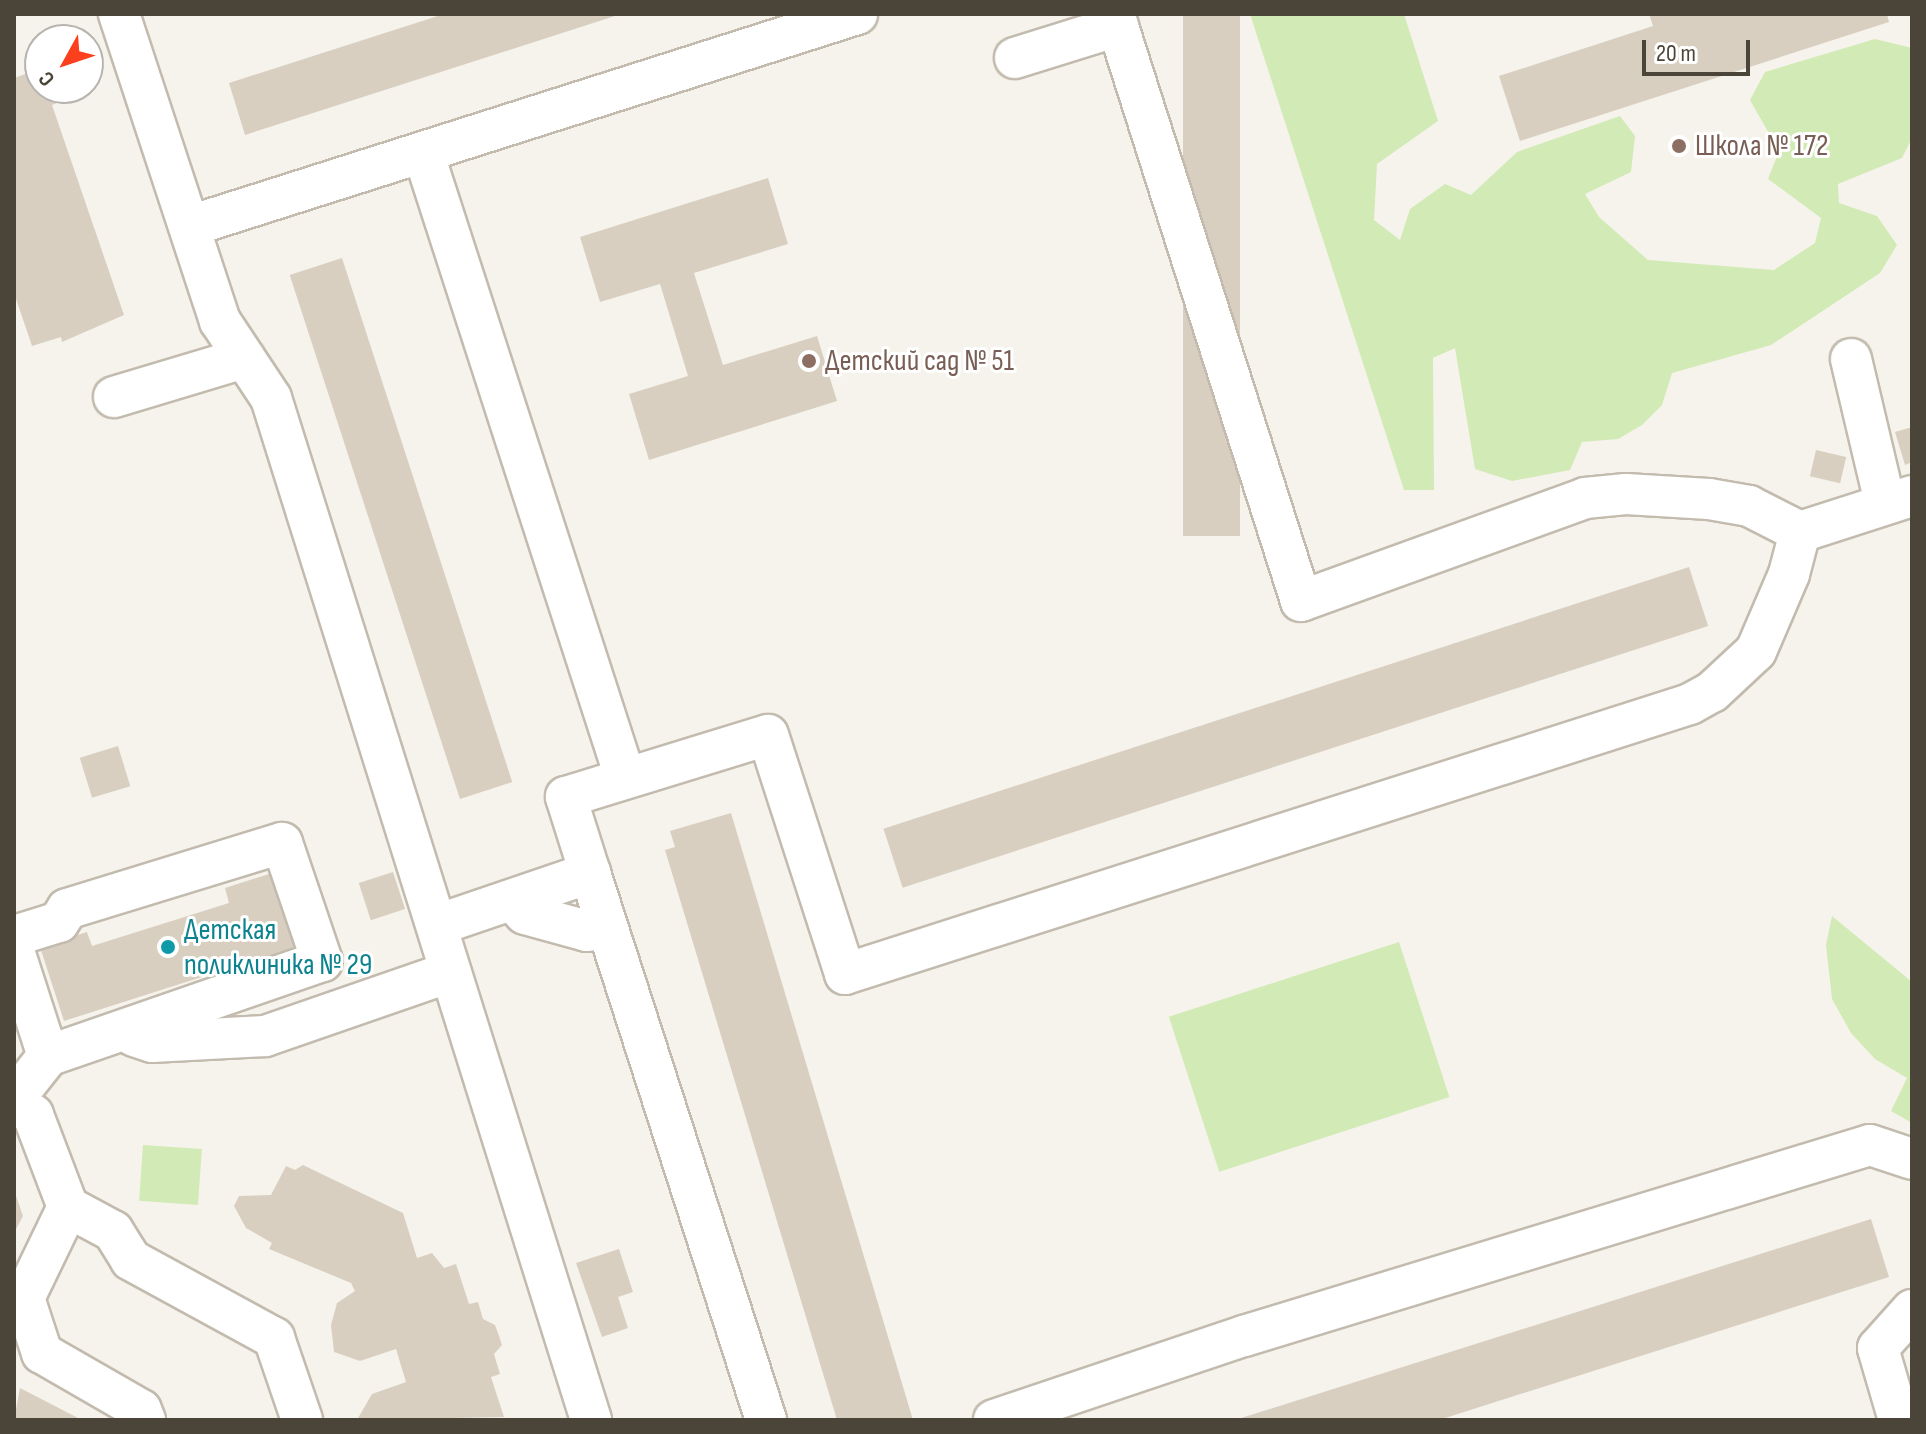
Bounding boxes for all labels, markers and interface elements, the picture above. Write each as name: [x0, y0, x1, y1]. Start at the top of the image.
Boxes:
north arrow: [24, 24, 104, 104]
scale bar: [1646, 24, 1754, 74]
text: 20 m: [1656, 39, 1696, 68]
text: С: [33, 65, 61, 91]
place label: Школа № 172: [1695, 128, 1828, 164]
marker: Школа № 172: [1670, 137, 1688, 155]
place label: Детский сад № 51: [825, 343, 1014, 379]
marker: Детский сад № 51: [800, 352, 818, 370]
place label: Детская поликлиника № 29: [184, 912, 372, 982]
marker: Детская поликлиника № 29: [159, 938, 177, 956]

